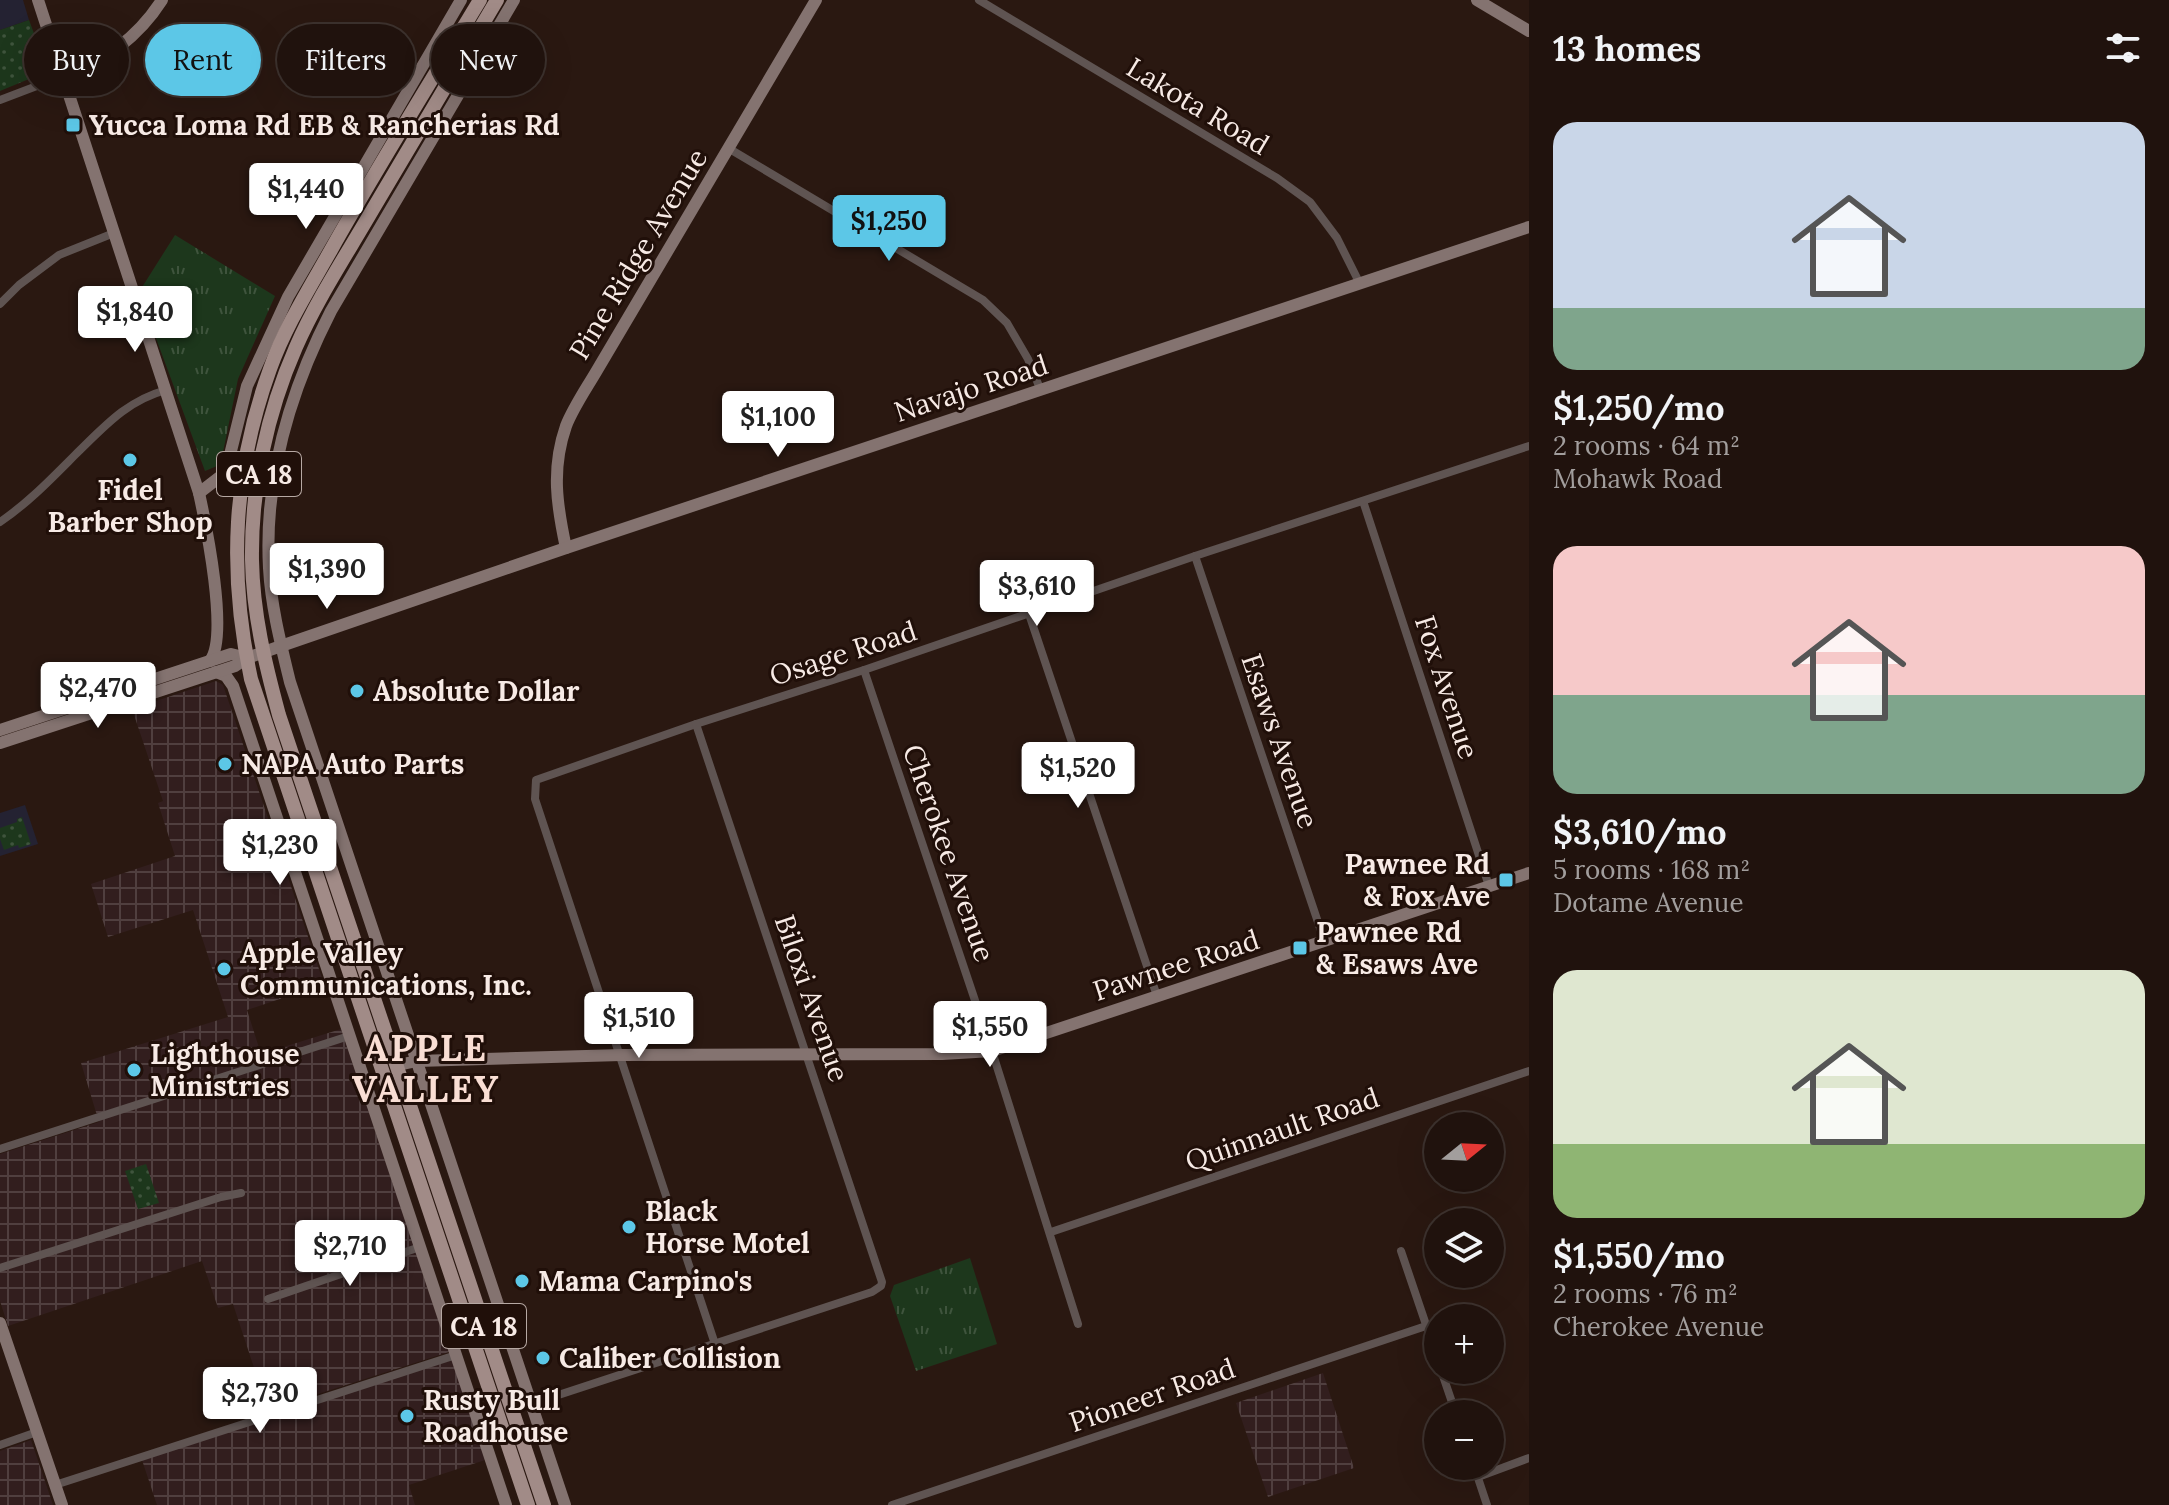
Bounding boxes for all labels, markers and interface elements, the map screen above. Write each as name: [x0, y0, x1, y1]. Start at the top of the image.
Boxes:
chip: Buy: [24, 24, 129, 96]
chip: Rent: [145, 24, 261, 96]
chip: Filters: [277, 24, 415, 96]
chip: New: [431, 24, 545, 96]
icon: filters: [2101, 26, 2145, 70]
text: 13 homes: [1553, 27, 1701, 70]
street label: Lakota Road: [1120, 49, 1276, 163]
place label: Yucca Loma Rd EB & Rancherias Rd: [89, 107, 560, 143]
marker: Yucca Loma Rd EB & Rancherias Rd: [64, 116, 82, 134]
street label: Pine Ridge Avenue: [561, 142, 715, 366]
pin: $1,440: [241, 163, 371, 231]
text: $1,440: [267, 172, 345, 205]
icon: home: [1777, 174, 1921, 318]
pin: $1,250: [824, 195, 954, 263]
text: $1,250: [851, 204, 927, 237]
pin: $1,840: [70, 286, 200, 354]
text: $1,840: [96, 295, 174, 328]
street label: Navajo Road: [890, 346, 1052, 430]
text: $1,250/mo: [1553, 386, 1725, 429]
pin: $1,100: [713, 391, 843, 459]
text: $1,100: [740, 400, 816, 433]
text: 2 rooms · 64 m²: [1553, 429, 1740, 462]
marker: Fidel Barber Shop: [121, 451, 139, 469]
road number: CA 18: [217, 452, 301, 496]
text: Mohawk Road: [1553, 462, 1722, 495]
place label: Fidel Barber Shop: [48, 472, 212, 540]
pin: $1,390: [262, 543, 392, 611]
text: $1,390: [288, 552, 366, 585]
pin: $3,610: [972, 560, 1102, 628]
text: $3,610: [998, 569, 1076, 602]
icon: home: [1777, 598, 1921, 742]
street label: Fox Avenue: [1407, 611, 1487, 763]
street label: Osage Road: [765, 612, 921, 694]
street label: Esaws Avenue: [1233, 649, 1327, 833]
pin: $2,470: [33, 662, 163, 730]
text: $2,470: [59, 671, 137, 704]
place label: Absolute Dollar: [373, 673, 580, 709]
marker: Absolute Dollar: [348, 682, 366, 700]
street label: Cherokee Avenue: [895, 740, 1003, 966]
pin: $1,520: [1013, 742, 1143, 810]
place label: NAPA Auto Parts: [241, 746, 464, 782]
text: $1,520: [1040, 751, 1116, 784]
marker: NAPA Auto Parts: [216, 755, 234, 773]
text: $3,610/mo: [1553, 810, 1727, 853]
pin: $1,230: [215, 819, 345, 887]
text: $1,230: [241, 828, 319, 861]
place label: Pawnee Rd & Fox Ave: [1344, 846, 1490, 914]
text: 5 rooms · 168 m²: [1553, 853, 1750, 886]
marker: Pawnee Rd & Fox Ave: [1497, 871, 1515, 889]
text: Dotame Avenue: [1553, 886, 1743, 919]
street label: Biloxi Avenue: [767, 910, 857, 1086]
place label: Pawnee Rd & Esaws Ave: [1316, 914, 1478, 982]
street label: Pawnee Road: [1088, 921, 1264, 1009]
place label: Apple Valley Communications, Inc.: [240, 935, 532, 1003]
marker: Pawnee Rd & Esaws Ave: [1291, 939, 1309, 957]
marker: Apple Valley Communications, Inc.: [215, 960, 233, 978]
pin: $1,510: [574, 992, 704, 1060]
text: $1,510: [602, 1001, 676, 1034]
pin: $1,550: [925, 1001, 1055, 1069]
text: $1,550: [952, 1010, 1028, 1043]
icon: home: [1777, 1022, 1921, 1166]
district label: APPLE VALLEY: [352, 1025, 500, 1112]
place label: Lighthouse Ministries: [150, 1036, 299, 1104]
marker: Lighthouse Ministries: [125, 1061, 143, 1079]
street label: Quinnault Road: [1180, 1079, 1384, 1179]
north arrow: [1424, 1112, 1504, 1192]
map controls: [1424, 1112, 1504, 1480]
place label: Black Horse Motel: [645, 1193, 810, 1261]
button: layers: [1424, 1208, 1504, 1288]
marker: Black Horse Motel: [620, 1218, 638, 1236]
pin: $2,710: [285, 1220, 415, 1288]
text: $2,710: [313, 1229, 387, 1262]
text: $1,550/mo: [1553, 1234, 1725, 1277]
place label: Mama Carpino's: [538, 1263, 752, 1299]
marker: Mama Carpino's: [513, 1272, 531, 1290]
text: 2 rooms · 76 m²: [1553, 1277, 1738, 1310]
road number: CA 18: [442, 1304, 526, 1348]
button: +: [1424, 1304, 1504, 1384]
text: Cherokee Avenue: [1553, 1310, 1764, 1343]
place label: Caliber Collision: [559, 1340, 781, 1376]
marker: Caliber Collision: [534, 1349, 552, 1367]
street label: Pioneer Road: [1064, 1350, 1240, 1440]
pin: $2,730: [195, 1367, 325, 1435]
text: $2,730: [221, 1376, 299, 1409]
place label: Rusty Bull Roadhouse: [423, 1382, 568, 1450]
button: −: [1424, 1400, 1504, 1480]
marker: Rusty Bull Roadhouse: [398, 1407, 416, 1425]

